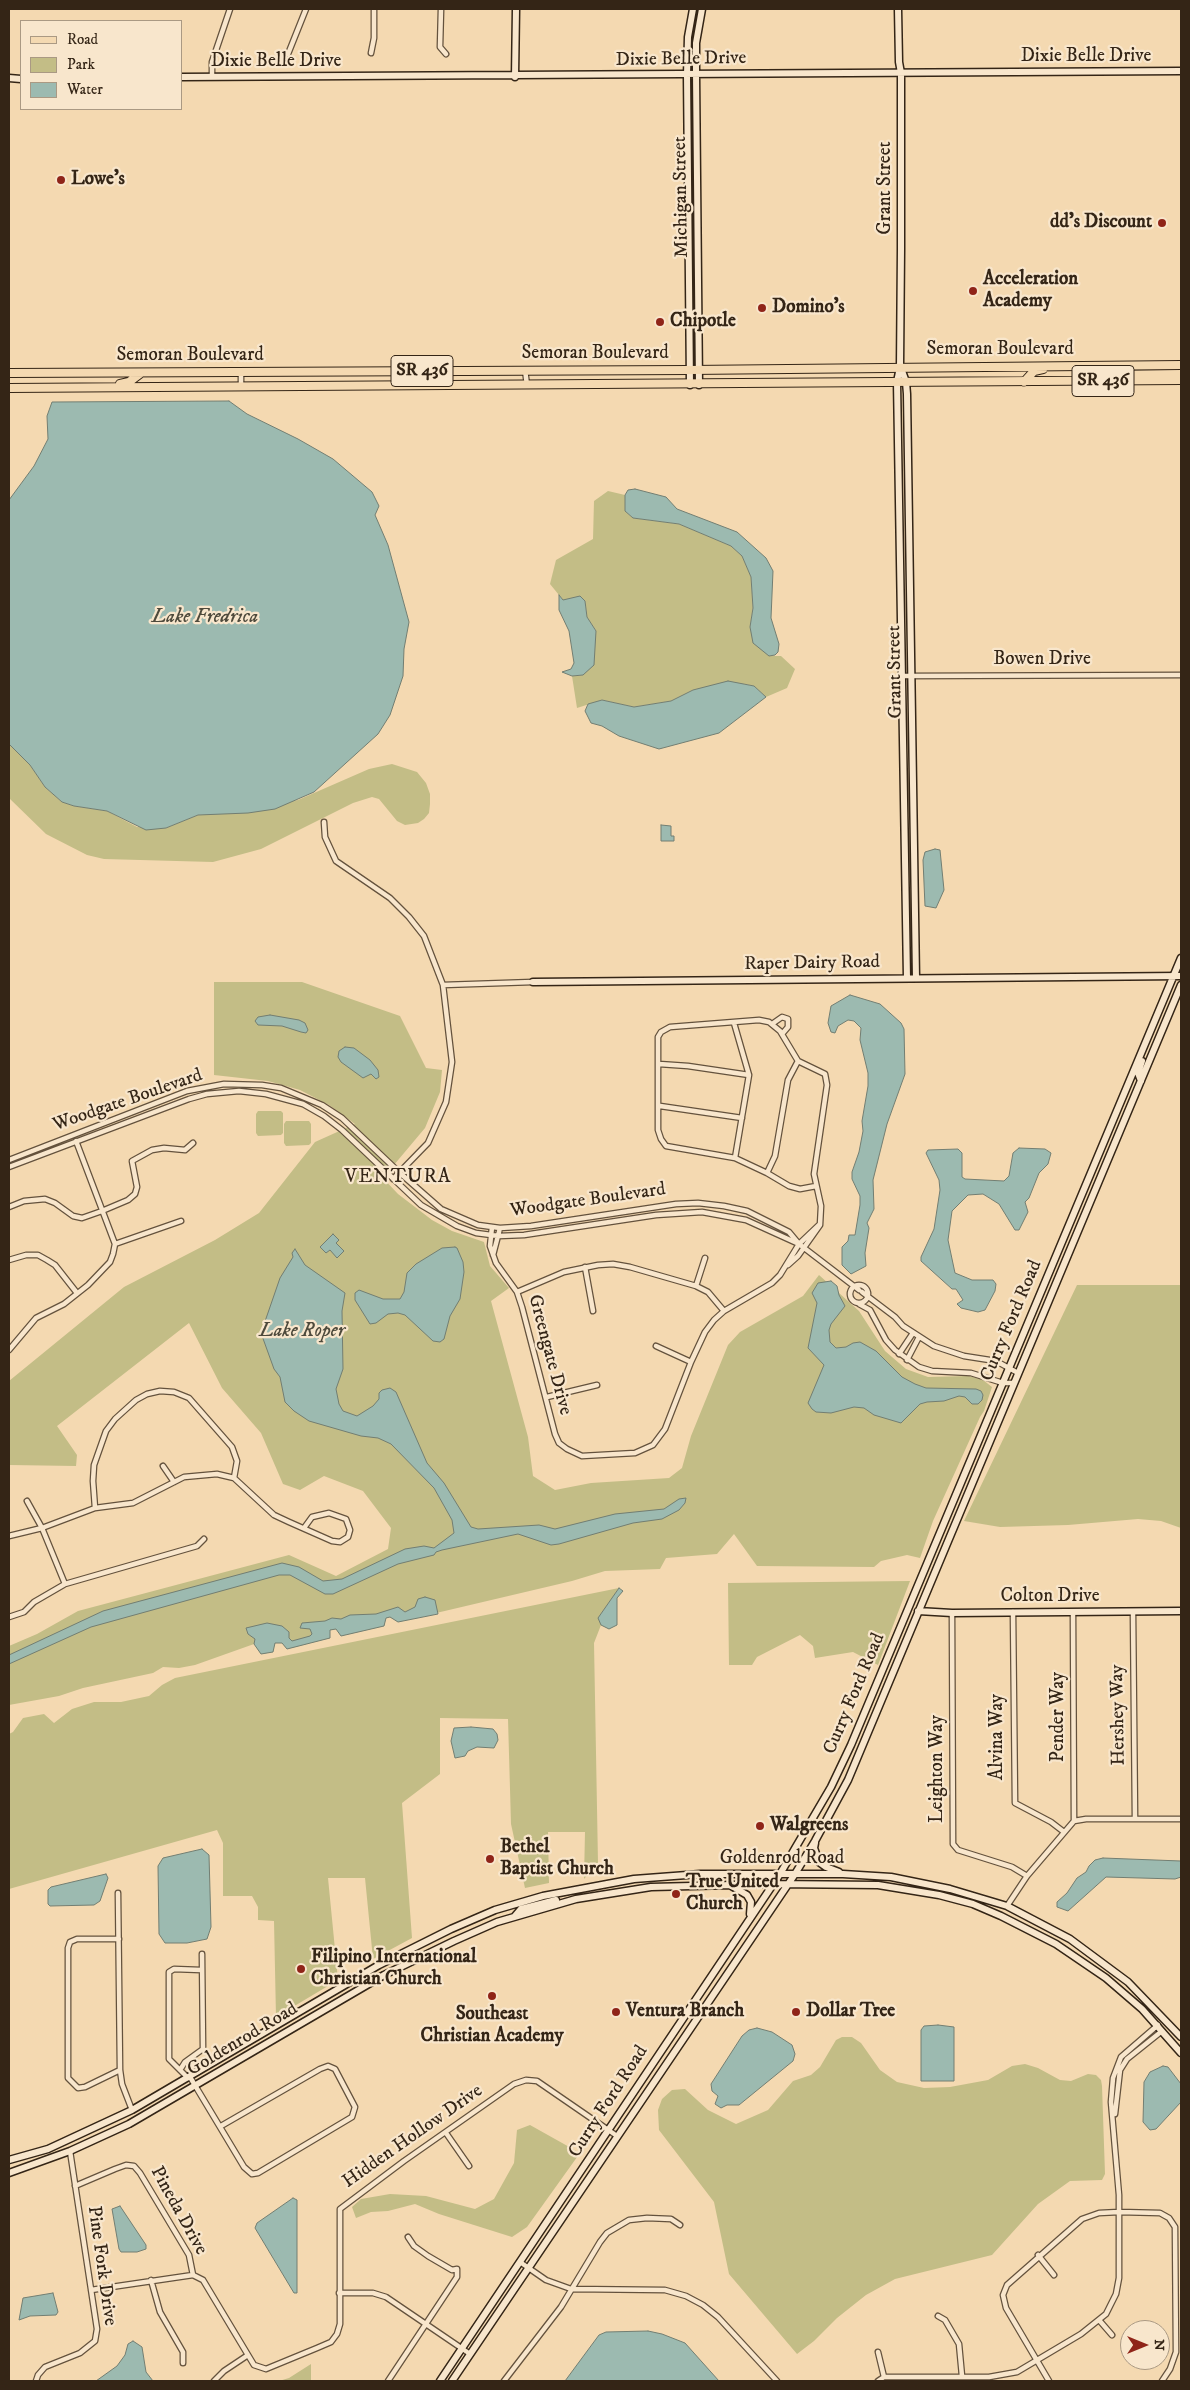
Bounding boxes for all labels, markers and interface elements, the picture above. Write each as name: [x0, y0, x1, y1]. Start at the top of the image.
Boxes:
legend: [20, 20, 182, 110]
text: Road: [67, 30, 98, 49]
street label: Dixie Belle Drive: [1021, 46, 1151, 68]
street label: Dixie Belle Drive: [615, 47, 747, 73]
street label: Dixie Belle Drive: [211, 51, 341, 73]
text: Park: [67, 55, 95, 74]
text: Water: [67, 80, 103, 99]
street label: Michigan Street: [670, 136, 694, 258]
street label: Grant Street: [875, 141, 897, 235]
place label: Lowe's: [71, 169, 125, 191]
marker: Lowe's: [55, 174, 67, 186]
place label: dd's Discount: [1050, 212, 1152, 234]
marker: dd's Discount: [1156, 217, 1168, 229]
place label: Acceleration Academy: [983, 269, 1078, 313]
marker: Acceleration Academy: [967, 285, 979, 297]
place label: Domino's: [772, 297, 845, 319]
marker: Domino's: [756, 302, 768, 314]
place label: Chipotle: [670, 311, 736, 333]
marker: Chipotle: [654, 316, 666, 328]
street label: Semoran Boulevard: [926, 339, 1074, 361]
street label: Semoran Boulevard: [521, 343, 669, 365]
street label: Semoran Boulevard: [116, 345, 264, 367]
road number: SR 436: [391, 356, 453, 386]
road number: SR 436: [1072, 366, 1134, 396]
water label: Lake Fredrica: [152, 606, 258, 630]
street label: Grant Street: [884, 625, 908, 719]
street label: Bowen Drive: [993, 649, 1091, 671]
street label: Raper Dairy Road: [744, 951, 880, 977]
street label: Woodgate Boulevard: [50, 1065, 206, 1137]
district label: VENTURA: [344, 1166, 452, 1190]
street label: Woodgate Boulevard: [509, 1179, 667, 1223]
street label: Curry Ford Road: [976, 1257, 1048, 1385]
street label: Greengate Drive: [522, 1292, 576, 1418]
water label: Lake Roper: [259, 1320, 345, 1344]
street label: Colton Drive: [1000, 1586, 1100, 1608]
street label: Curry Ford Road: [819, 1630, 891, 1758]
street label: Hershey Way: [1107, 1664, 1131, 1766]
street label: Pender Way: [1048, 1672, 1070, 1762]
street label: Alvina Way: [987, 1694, 1009, 1780]
street label: Leighton Way: [927, 1715, 949, 1823]
place label: Walgreens: [770, 1815, 848, 1837]
marker: Walgreens: [754, 1820, 766, 1832]
place label: Bethel Baptist Church: [500, 1837, 614, 1881]
street label: Goldenrod Road: [720, 1848, 844, 1870]
marker: Bethel Baptist Church: [484, 1853, 496, 1865]
place label: True United Church: [686, 1872, 779, 1916]
marker: True United Church: [670, 1888, 682, 1900]
place label: Filipino International Christian Church: [311, 1947, 476, 1991]
marker: Filipino International Christian Church: [295, 1963, 307, 1975]
marker: Southeast Christian Academy: [486, 1990, 498, 2002]
street label: Goldenrod Road: [184, 1998, 302, 2082]
place label: Ventura Branch: [626, 2001, 744, 2023]
place label: Dollar Tree: [806, 2001, 895, 2023]
place label: Southeast Christian Academy: [421, 2004, 563, 2048]
marker: Ventura Branch: [610, 2006, 622, 2018]
marker: Dollar Tree: [790, 2006, 802, 2018]
street label: Curry Ford Road: [564, 2042, 654, 2162]
street label: Hidden Hollow Drive: [339, 2080, 487, 2194]
street label: Pineda Drive: [144, 2163, 212, 2259]
street label: Pine Fork Drive: [81, 2205, 121, 2327]
north arrow: [1120, 2320, 1170, 2370]
text: N: [1150, 2339, 1168, 2351]

